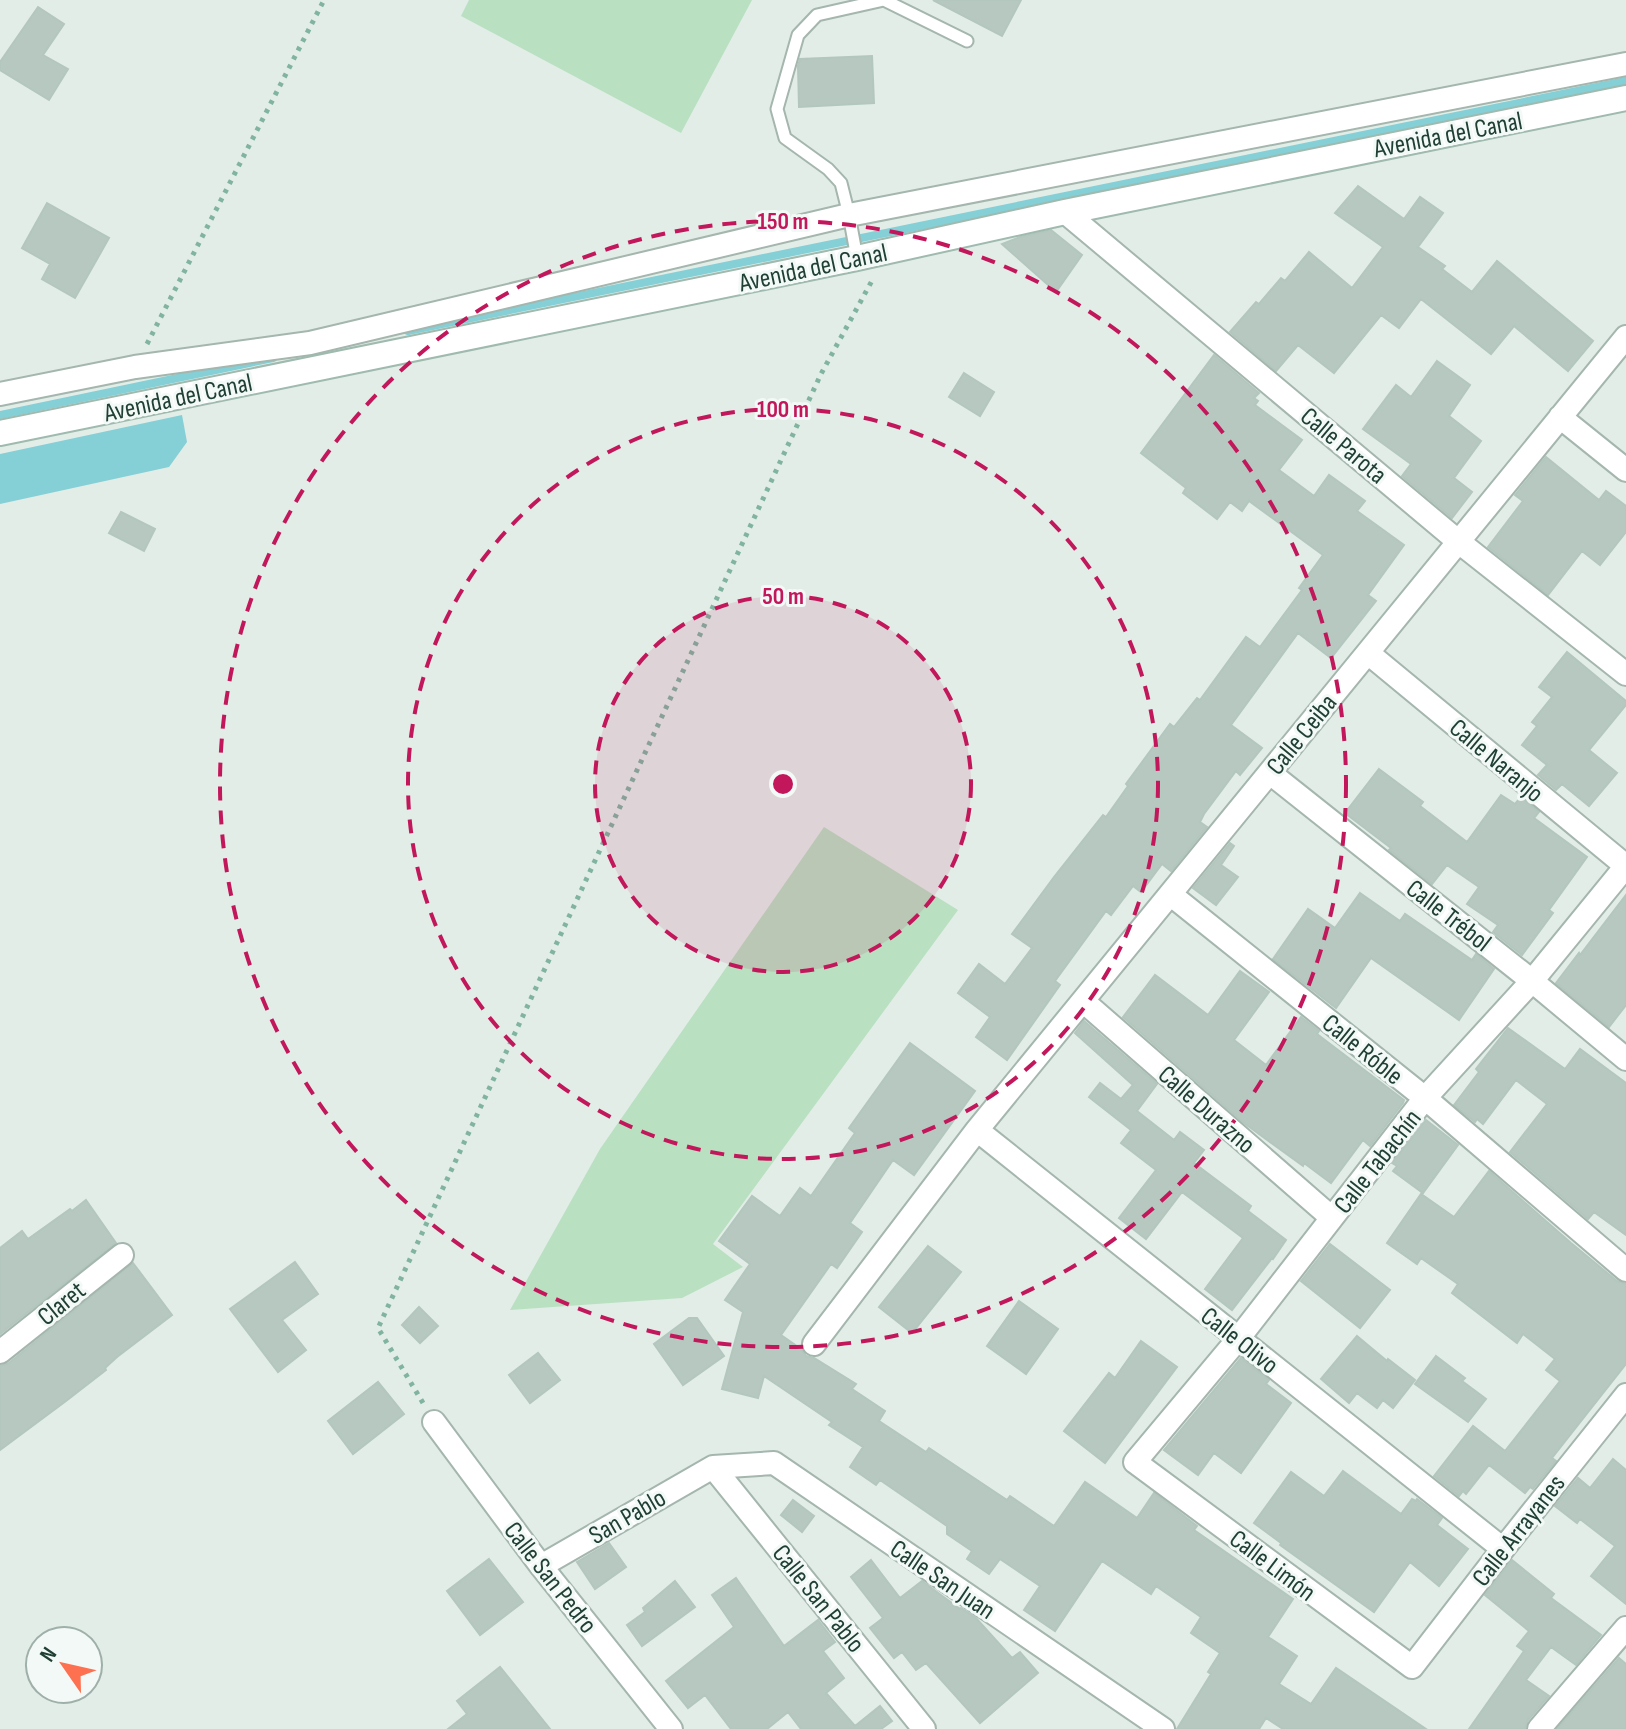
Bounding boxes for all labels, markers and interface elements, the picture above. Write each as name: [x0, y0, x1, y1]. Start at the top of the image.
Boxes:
street label: Avenida del Canal: [1370, 106, 1525, 165]
text: 150 m: [757, 207, 809, 236]
street label: Avenida del Canal: [736, 238, 890, 299]
street label: Avenida del Canal: [101, 368, 255, 429]
text: 100 m: [757, 395, 809, 424]
street label: Calle Parota: [1294, 401, 1392, 491]
text: 50 m: [762, 582, 804, 611]
street label: Calle Ceiba: [1260, 688, 1344, 782]
street label: Calle Naranjo: [1443, 713, 1549, 809]
centre of rings: [769, 770, 797, 798]
street label: Calle Trébol: [1400, 873, 1497, 959]
street label: Calle Róble: [1315, 1008, 1409, 1092]
street label: Calle Durazno: [1151, 1060, 1261, 1161]
street label: Calle Tabachín: [1328, 1104, 1428, 1220]
street label: Claret: [32, 1275, 92, 1333]
street label: Calle Olivo: [1194, 1301, 1284, 1381]
street label: Calle Arrayanes: [1466, 1469, 1572, 1593]
street label: San Pablo: [584, 1483, 672, 1552]
street label: Calle San Pedro: [497, 1516, 603, 1640]
street label: Calle Limón: [1223, 1524, 1321, 1609]
street label: Calle San Juan: [884, 1534, 1001, 1627]
street label: Calle San Pablo: [765, 1539, 871, 1659]
north arrow: [24, 1625, 104, 1705]
text: N: [34, 1642, 63, 1667]

